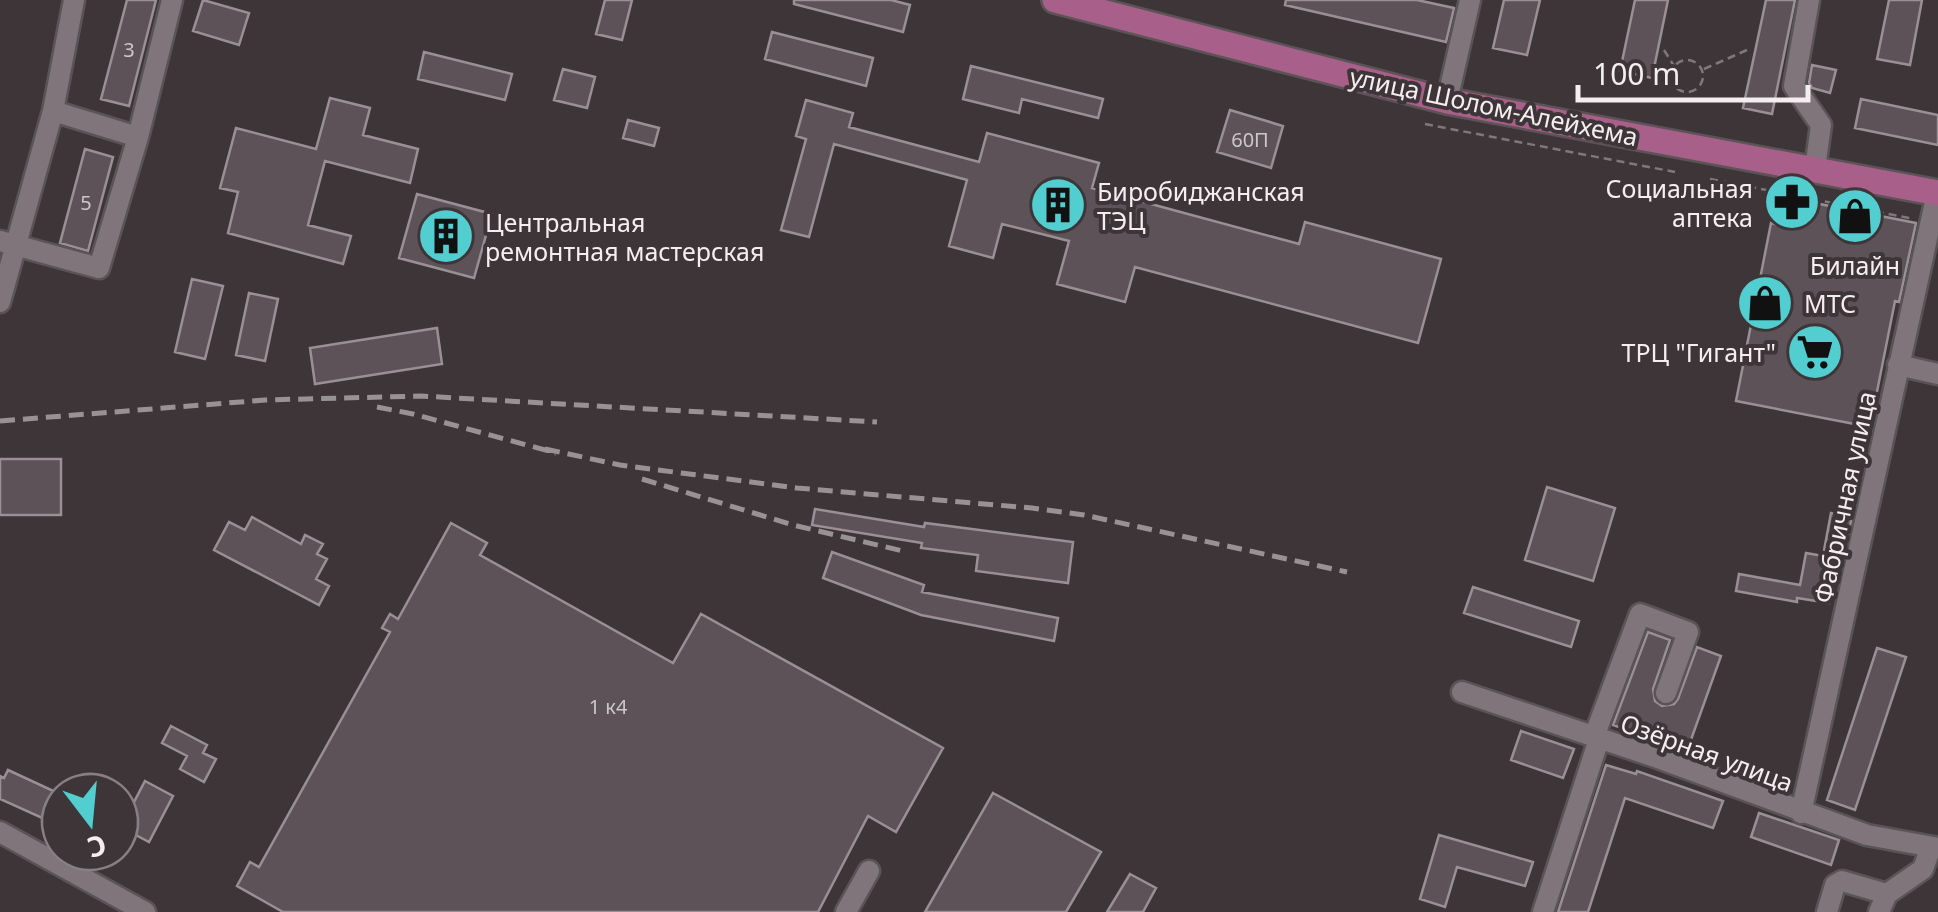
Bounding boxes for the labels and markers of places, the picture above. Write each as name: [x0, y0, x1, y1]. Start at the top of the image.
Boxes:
place label: Социальная аптека: [1605, 171, 1753, 234]
pharmacy icon: Социальная аптека: [1762, 172, 1822, 232]
place label: Биробиджанская ТЭЦ: [1097, 174, 1305, 237]
building icon: Биробиджанская ТЭЦ: [1028, 175, 1088, 235]
shop icon: Билайн: [1825, 186, 1885, 246]
place label: Центральная ремонтная мастерская: [485, 205, 764, 268]
building icon: Центральная ремонтная мастерская: [416, 206, 476, 266]
place label: Билайн: [1810, 248, 1900, 282]
shop icon: МТС: [1735, 273, 1795, 333]
place label: МТС: [1804, 286, 1856, 320]
supermarket icon: ТРЦ "Гигант": [1785, 322, 1845, 382]
place label: ТРЦ "Гигант": [1621, 335, 1776, 369]

